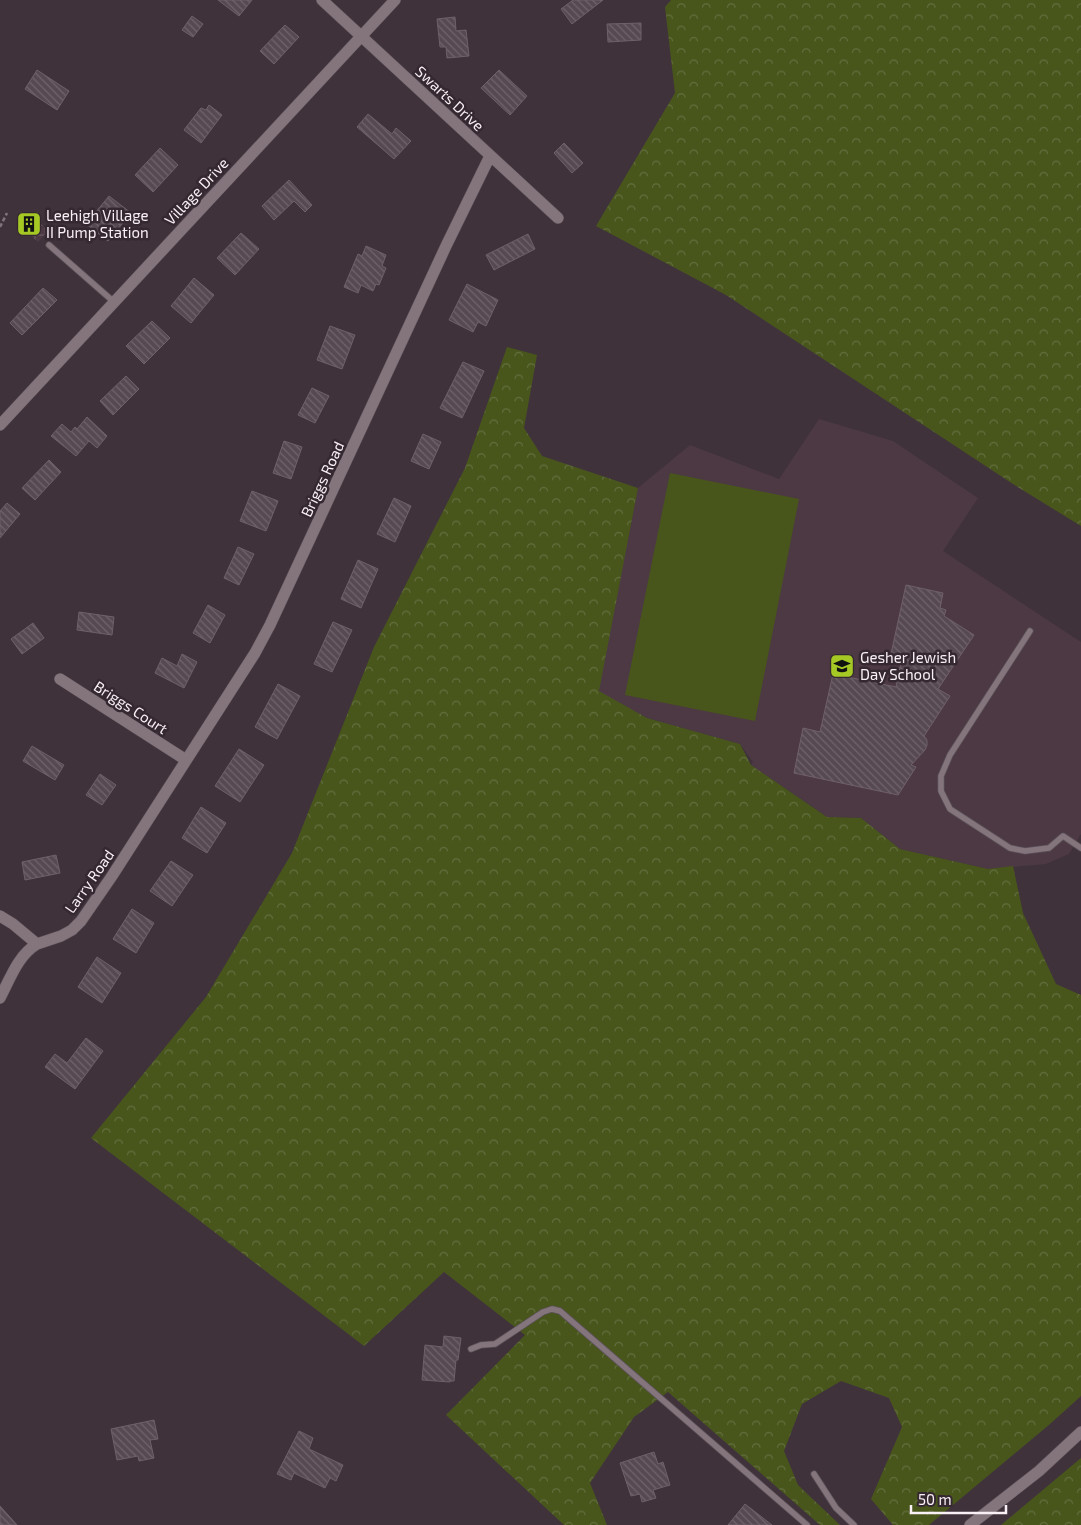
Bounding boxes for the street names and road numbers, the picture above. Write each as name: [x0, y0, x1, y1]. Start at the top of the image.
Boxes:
street label: Swarts Drive: [412, 62, 488, 134]
street label: Village Drive: [160, 154, 232, 228]
street label: Briggs Road: [297, 438, 347, 520]
street label: Briggs Court: [91, 677, 171, 738]
street label: Larry Road: [61, 846, 117, 916]

